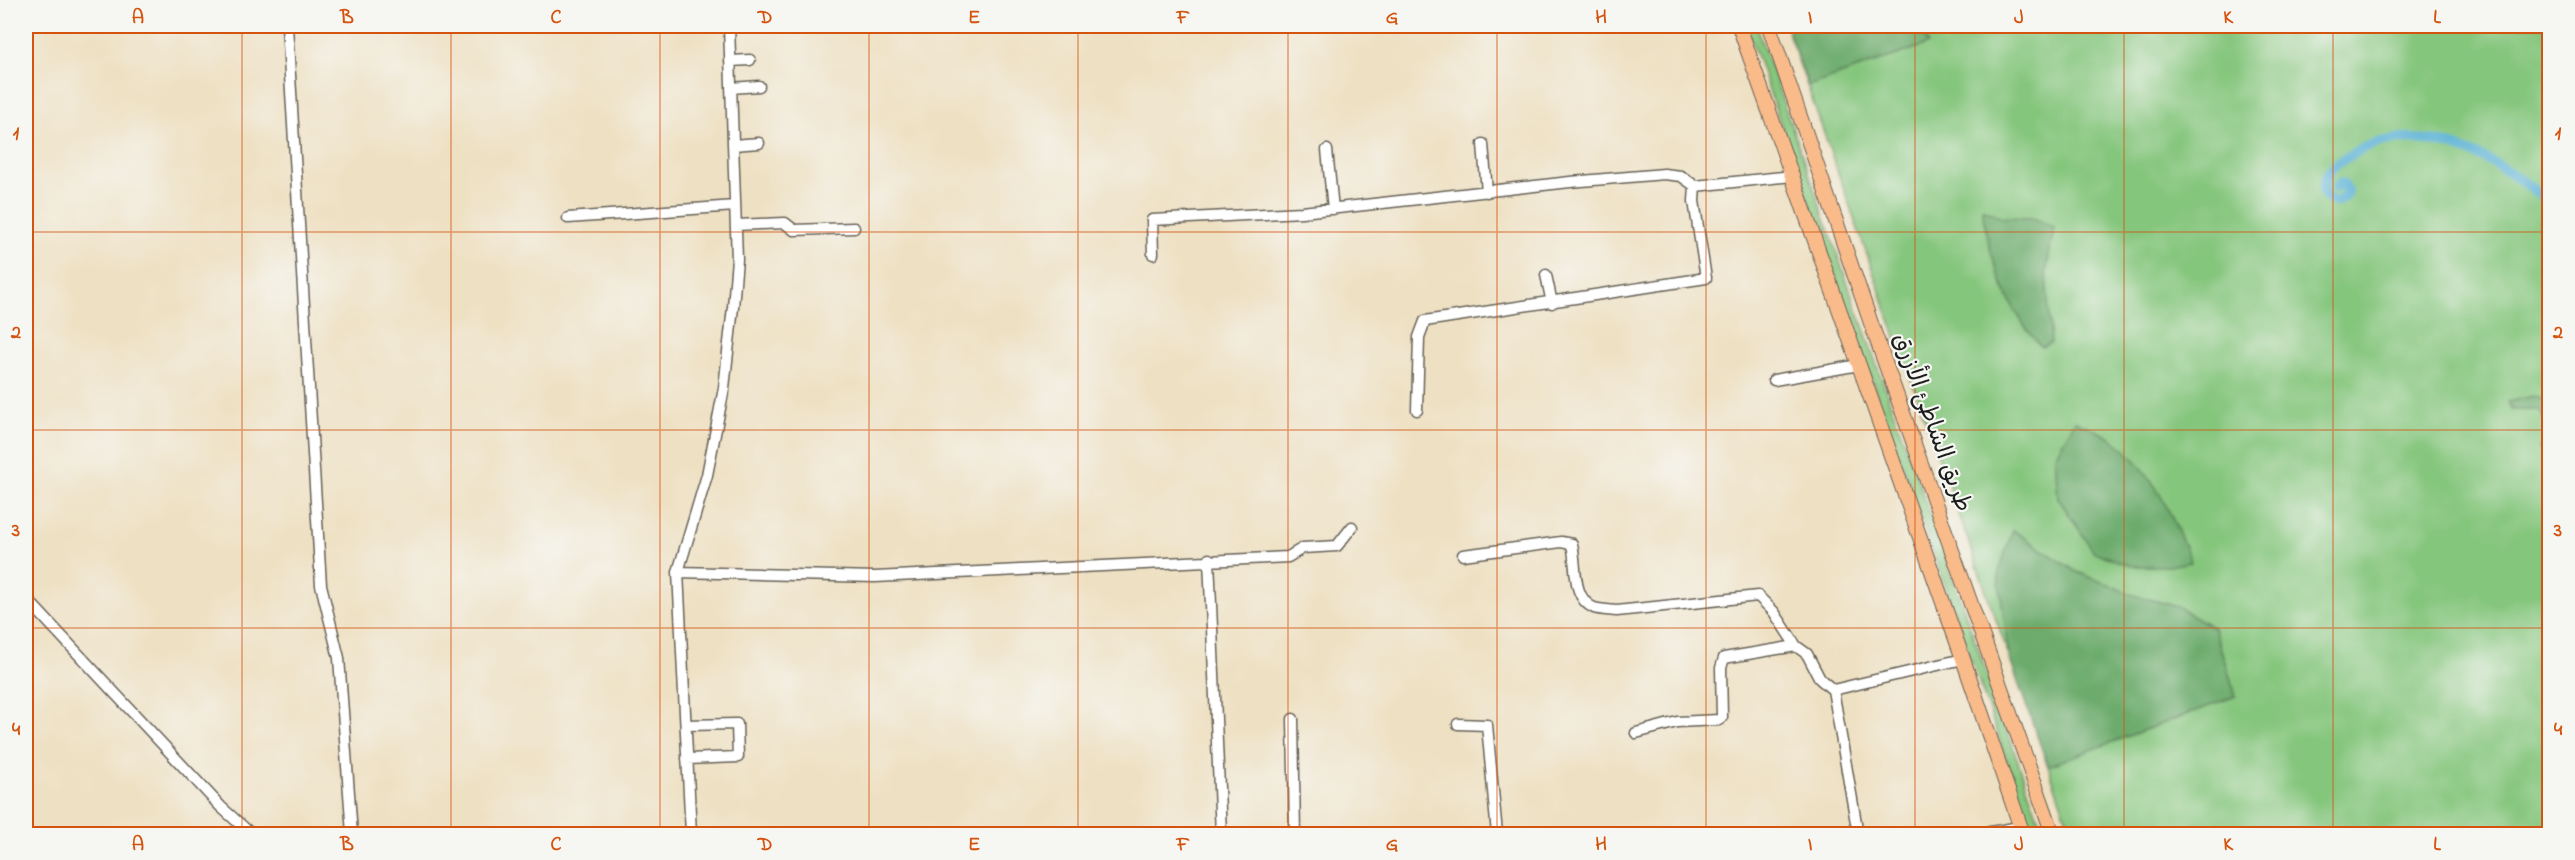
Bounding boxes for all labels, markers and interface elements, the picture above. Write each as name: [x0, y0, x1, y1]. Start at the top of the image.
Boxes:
text: A: [132, 4, 144, 33]
text: B: [339, 4, 354, 33]
text: C: [551, 4, 562, 33]
text: D: [757, 4, 772, 33]
text: E: [968, 4, 980, 33]
text: F: [1176, 4, 1190, 33]
text: G: [1386, 4, 1399, 33]
text: H: [1595, 4, 1607, 33]
text: I: [1808, 4, 1813, 33]
text: J: [2014, 4, 2024, 33]
text: K: [2223, 4, 2234, 33]
text: L: [2433, 4, 2441, 33]
text: 1: [13, 120, 20, 149]
text: 1: [2555, 120, 2562, 149]
text: 2: [10, 319, 21, 348]
text: 2: [2552, 319, 2563, 348]
street label: طريق الشاطئ الأزرق: [1882, 328, 1982, 518]
text: 3: [11, 517, 20, 546]
text: 3: [2553, 517, 2562, 546]
text: 4: [12, 716, 21, 745]
text: 4: [2554, 716, 2563, 745]
text: A: [132, 831, 144, 860]
text: B: [339, 831, 354, 860]
text: C: [551, 831, 562, 860]
text: D: [757, 831, 772, 860]
text: E: [968, 831, 980, 860]
text: F: [1176, 831, 1190, 860]
text: G: [1386, 831, 1399, 860]
text: H: [1595, 831, 1607, 860]
text: I: [1808, 831, 1813, 860]
text: J: [2014, 831, 2024, 860]
text: K: [2223, 831, 2234, 860]
text: L: [2433, 831, 2441, 860]

